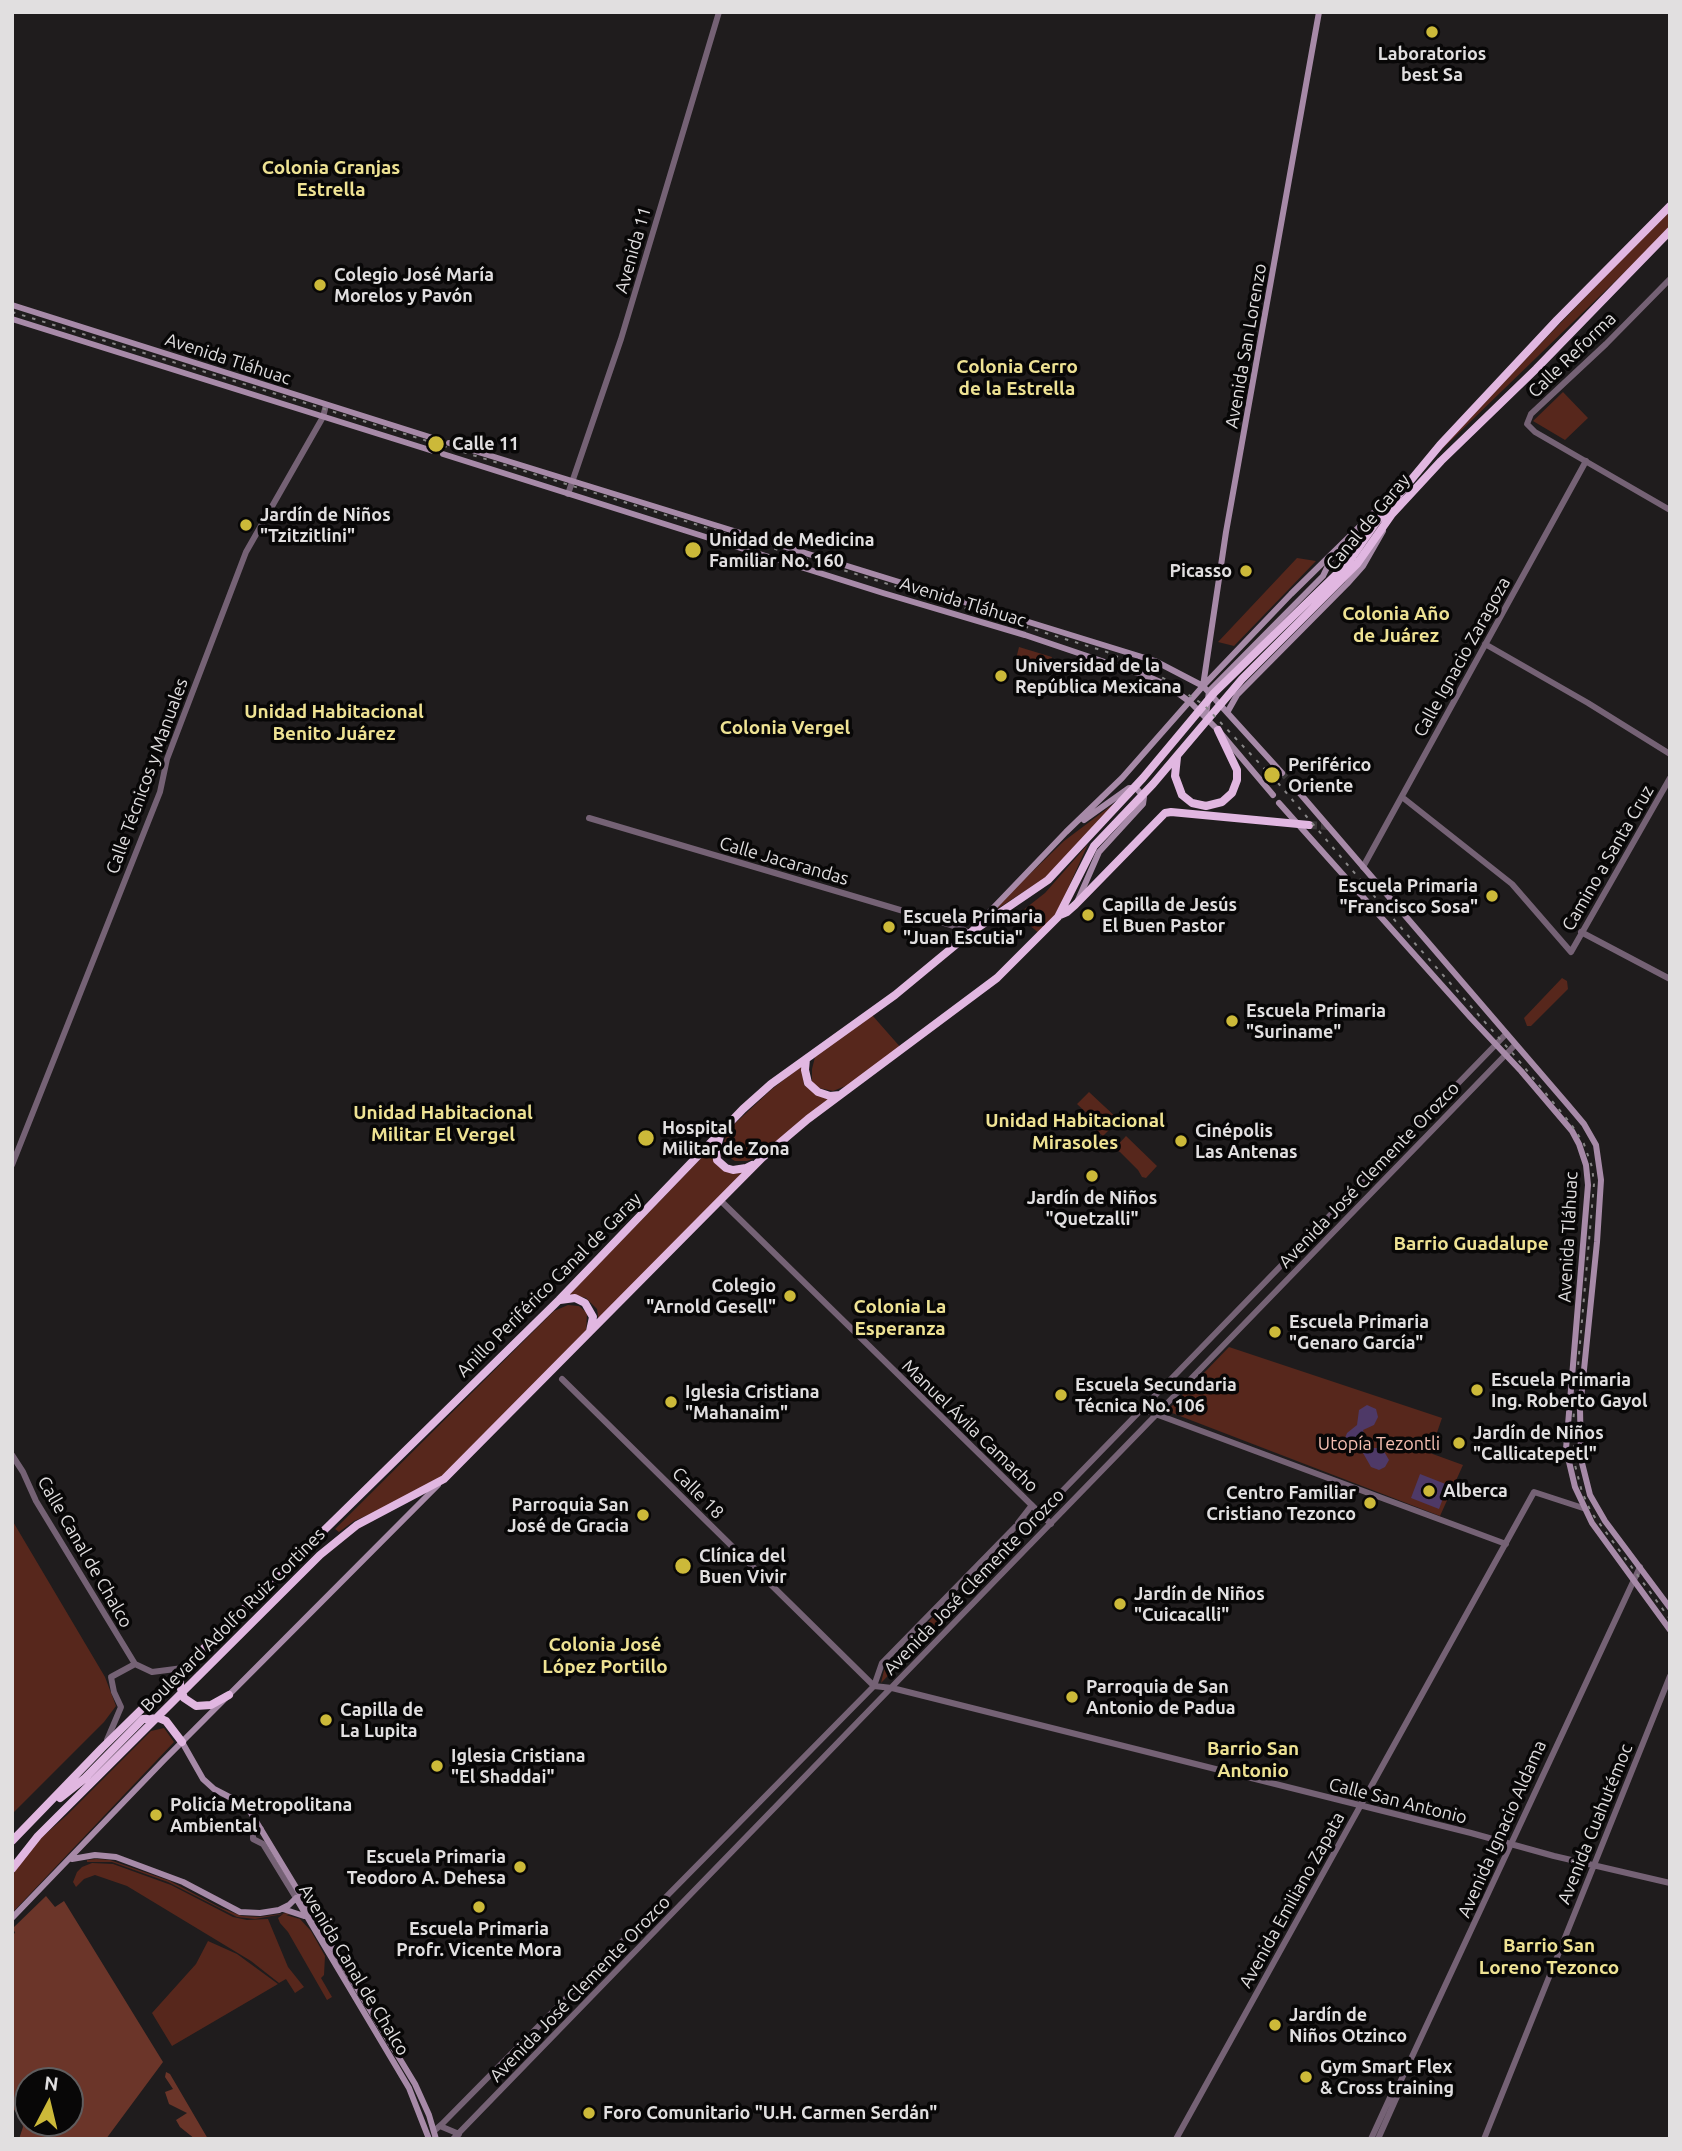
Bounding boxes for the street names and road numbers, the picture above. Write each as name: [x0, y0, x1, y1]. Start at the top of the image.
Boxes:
street label: Avenida 11: [610, 204, 656, 296]
street label: Avenida San Lorenzo: [1221, 262, 1271, 430]
street label: Calle Reforma: [1524, 308, 1620, 402]
street label: Avenida Tláhuac: [162, 329, 294, 389]
street label: Canal de Garay: [1321, 469, 1415, 575]
street label: Avenida Tláhuac: [897, 573, 1029, 631]
street label: Calle Ignacio Zaragoza: [1409, 573, 1515, 741]
street label: Calle Técnicos y Manuales: [102, 675, 192, 877]
street label: Camino a Santa Cruz: [1558, 781, 1658, 935]
street label: Calle Jacarandas: [717, 832, 851, 890]
street label: Avenida José Clemente Orozco: [1274, 1077, 1464, 1273]
street label: Avenida Tláhuac: [1554, 1171, 1582, 1303]
street label: Anillo Periférico Canal de Garay: [452, 1188, 646, 1382]
street label: Manuel Ávila Camacho: [897, 1355, 1043, 1497]
street label: Calle 18: [668, 1463, 728, 1523]
street label: Calle Canal de Chalco: [33, 1472, 137, 1632]
street label: Avenida José Clemente Orozco: [879, 1484, 1069, 1680]
street label: Boulevard Adolfo Ruiz Cortines: [136, 1523, 330, 1717]
street label: Avenida Ignacio Aldama: [1453, 1737, 1551, 1921]
street label: Avenida Cuahutémoc: [1553, 1741, 1637, 1907]
street label: Calle San Antonio: [1327, 1773, 1469, 1829]
street label: Avenida Emiliano Zapata: [1235, 1808, 1349, 1992]
street label: Avenida Canal de Chalco: [294, 1880, 414, 2060]
street label: Avenida José Clemente Orozco: [485, 1891, 675, 2087]

